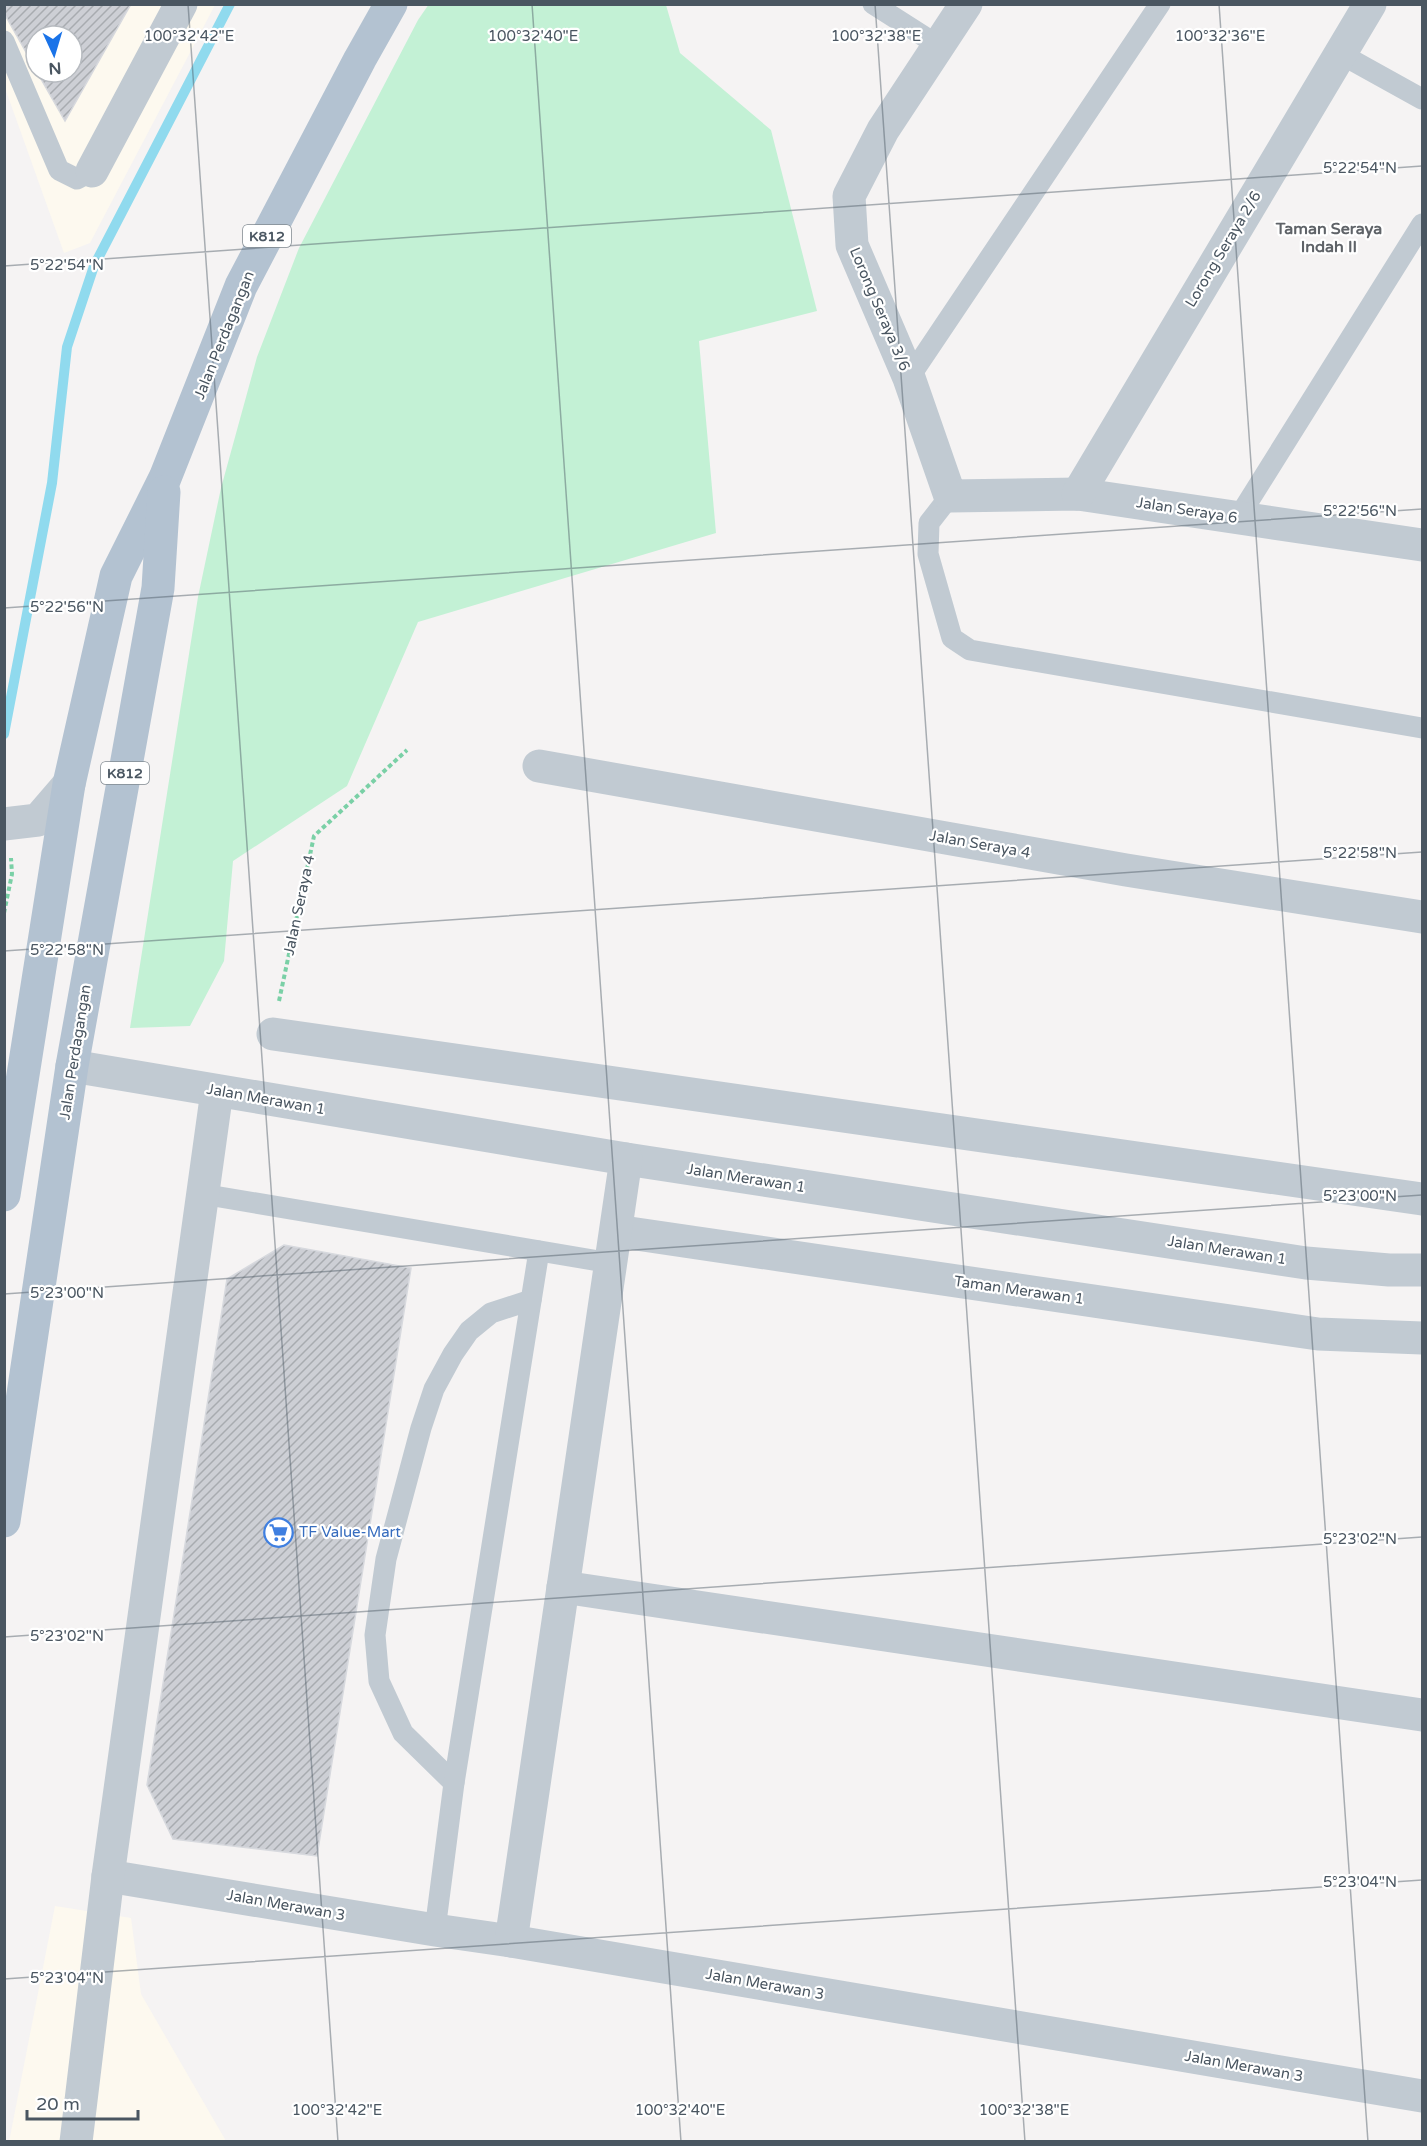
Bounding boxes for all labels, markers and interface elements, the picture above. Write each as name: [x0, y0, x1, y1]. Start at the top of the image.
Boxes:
north arrow: [24, 24, 84, 84]
text: 100°32'42"E: [144, 27, 234, 45]
text: 100°32'40"E: [488, 27, 578, 45]
text: 100°32'38"E: [831, 27, 921, 45]
text: 100°32'36"E: [1175, 27, 1265, 45]
text: N: [48, 58, 62, 78]
text: 5°22'54"N: [1323, 159, 1397, 177]
street label: Lorong Seraya 2/6: [1181, 188, 1265, 310]
district label: Taman Seraya Indah II: [1275, 219, 1382, 257]
road number: K812: [243, 225, 291, 247]
street label: Lorong Seraya 3/6: [846, 245, 914, 373]
text: 5°22'54"N: [30, 256, 104, 274]
street label: Jalan Perdagangan: [190, 268, 258, 402]
street label: Jalan Seraya 6: [1135, 493, 1239, 527]
text: 5°22'56"N: [1323, 502, 1397, 520]
text: 5°22'56"N: [30, 598, 104, 616]
road number: K812: [101, 762, 149, 784]
street label: Jalan Seraya 4: [928, 826, 1032, 862]
text: 5°22'58"N: [1323, 844, 1397, 862]
street label: Jalan Seraya 4: [280, 853, 318, 957]
text: 5°22'58"N: [30, 941, 104, 959]
street label: Jalan Perdagangan: [55, 983, 95, 1121]
street label: Jalan Merawan 1: [205, 1080, 327, 1118]
street label: Jalan Merawan 1: [685, 1160, 807, 1196]
text: 5°23'00"N: [1323, 1187, 1397, 1205]
street label: Jalan Merawan 1: [1166, 1232, 1288, 1268]
street label: Taman Merawan 1: [953, 1272, 1085, 1308]
text: 5°23'00"N: [30, 1284, 104, 1302]
supermarket icon: TF Value-Mart: [262, 1516, 294, 1548]
place label: TF Value-Mart: [299, 1523, 401, 1541]
text: 5°23'02"N: [1323, 1530, 1397, 1548]
text: 5°23'02"N: [30, 1627, 104, 1645]
text: 5°23'04"N: [1323, 1873, 1397, 1891]
street label: Jalan Merawan 3: [225, 1886, 347, 1924]
street label: Jalan Merawan 3: [704, 1965, 826, 2003]
text: 5°23'04"N: [30, 1969, 104, 1987]
street label: Jalan Merawan 3: [1183, 2047, 1305, 2085]
scale bar: [27, 2083, 138, 2121]
text: 20 m: [36, 2093, 80, 2115]
text: 100°32'42"E: [292, 2101, 382, 2119]
text: 100°32'40"E: [635, 2101, 725, 2119]
text: 100°32'38"E: [979, 2101, 1069, 2119]

